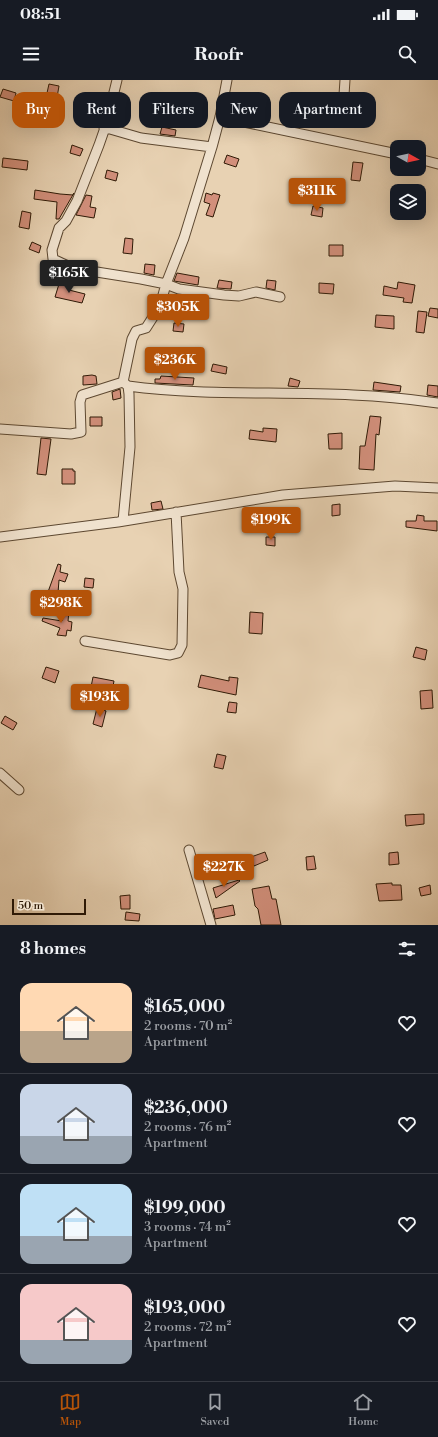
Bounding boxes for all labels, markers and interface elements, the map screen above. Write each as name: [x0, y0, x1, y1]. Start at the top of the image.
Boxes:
text: 08:51: [20, 5, 61, 24]
icon: menu: [20, 43, 42, 65]
text: Roofr: [194, 43, 244, 66]
icon: search: [396, 43, 418, 65]
chip: Buy: [12, 92, 65, 128]
chip: Rent: [73, 92, 131, 128]
chip: Filters: [139, 92, 208, 128]
chip: New: [216, 92, 271, 128]
chip: Apartment: [279, 92, 376, 128]
north arrow: [390, 140, 426, 176]
map controls: [390, 140, 426, 220]
pin: $311K: [289, 178, 345, 212]
text: $311K: [298, 183, 336, 199]
button: layers: [390, 184, 426, 220]
pin: $165K: [41, 260, 97, 294]
text: $165K: [49, 265, 89, 281]
pin: $305K: [150, 294, 206, 328]
text: $305K: [156, 299, 200, 315]
pin: $236K: [147, 347, 203, 381]
text: $236K: [154, 352, 196, 368]
pin: $199K: [243, 507, 299, 541]
text: $199K: [251, 512, 291, 528]
pin: $298K: [33, 590, 89, 624]
text: $298K: [40, 595, 82, 611]
pin: $193K: [72, 684, 128, 718]
text: $193K: [80, 689, 120, 705]
pin: $227K: [196, 854, 252, 888]
text: $227K: [203, 859, 245, 875]
scale bar: [12, 897, 86, 916]
text: 50 m: [18, 899, 43, 913]
text: 8 homes: [20, 938, 86, 960]
icon: filters: [396, 938, 418, 960]
text: $165,000: [144, 996, 225, 1018]
icon: home: [52, 999, 100, 1047]
icon: heart: [396, 1012, 418, 1034]
text: 2 rooms · 70 m²: [144, 1018, 232, 1034]
text: Apartment: [144, 1034, 208, 1050]
text: $236,000: [144, 1097, 228, 1119]
icon: home: [52, 1100, 100, 1148]
icon: heart: [396, 1113, 418, 1135]
text: 2 rooms · 76 m²: [144, 1119, 231, 1135]
text: Apartment: [144, 1135, 208, 1151]
text: $199,000: [144, 1197, 226, 1219]
icon: home: [52, 1200, 100, 1248]
icon: heart: [396, 1213, 418, 1235]
text: 3 rooms · 74 m²: [144, 1219, 231, 1235]
text: Apartment: [144, 1235, 208, 1251]
text: $193,000: [144, 1297, 225, 1319]
icon: home: [52, 1300, 100, 1348]
icon: heart: [396, 1313, 418, 1335]
text: 2 rooms · 72 m²: [144, 1319, 231, 1335]
text: Apartment: [144, 1335, 208, 1351]
tab: Map: [59, 1391, 81, 1429]
tab: Saved: [200, 1391, 229, 1429]
tab: Home: [348, 1391, 379, 1429]

